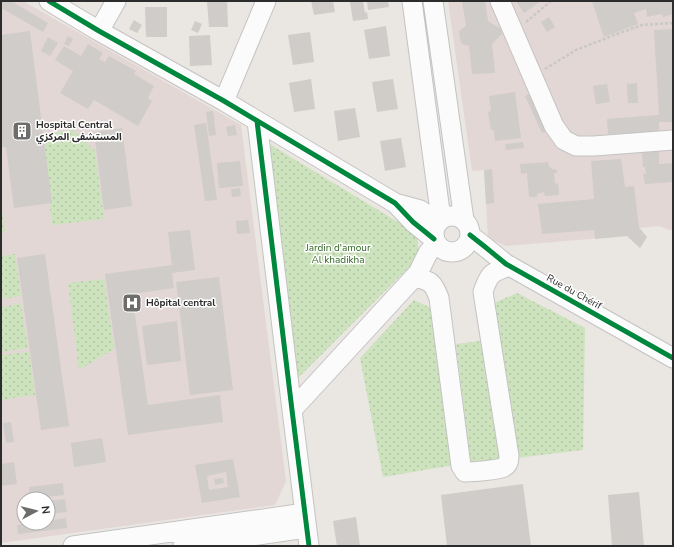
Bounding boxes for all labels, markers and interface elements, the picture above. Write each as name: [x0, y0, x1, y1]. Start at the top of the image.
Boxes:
place label: Hospital Central المستشفى المركزي: [36, 118, 122, 145]
building icon: Hospital Central المستشفى المركزي: [11, 120, 33, 142]
park label: Jardin d'amour Al khadikha: [304, 241, 371, 267]
street label: Rue du Chérif: [544, 271, 605, 313]
hospital icon: Hôpital central: [121, 292, 143, 314]
place label: Hôpital central: [146, 296, 216, 310]
north arrow: [16, 491, 56, 531]
text: N: [37, 505, 53, 515]

